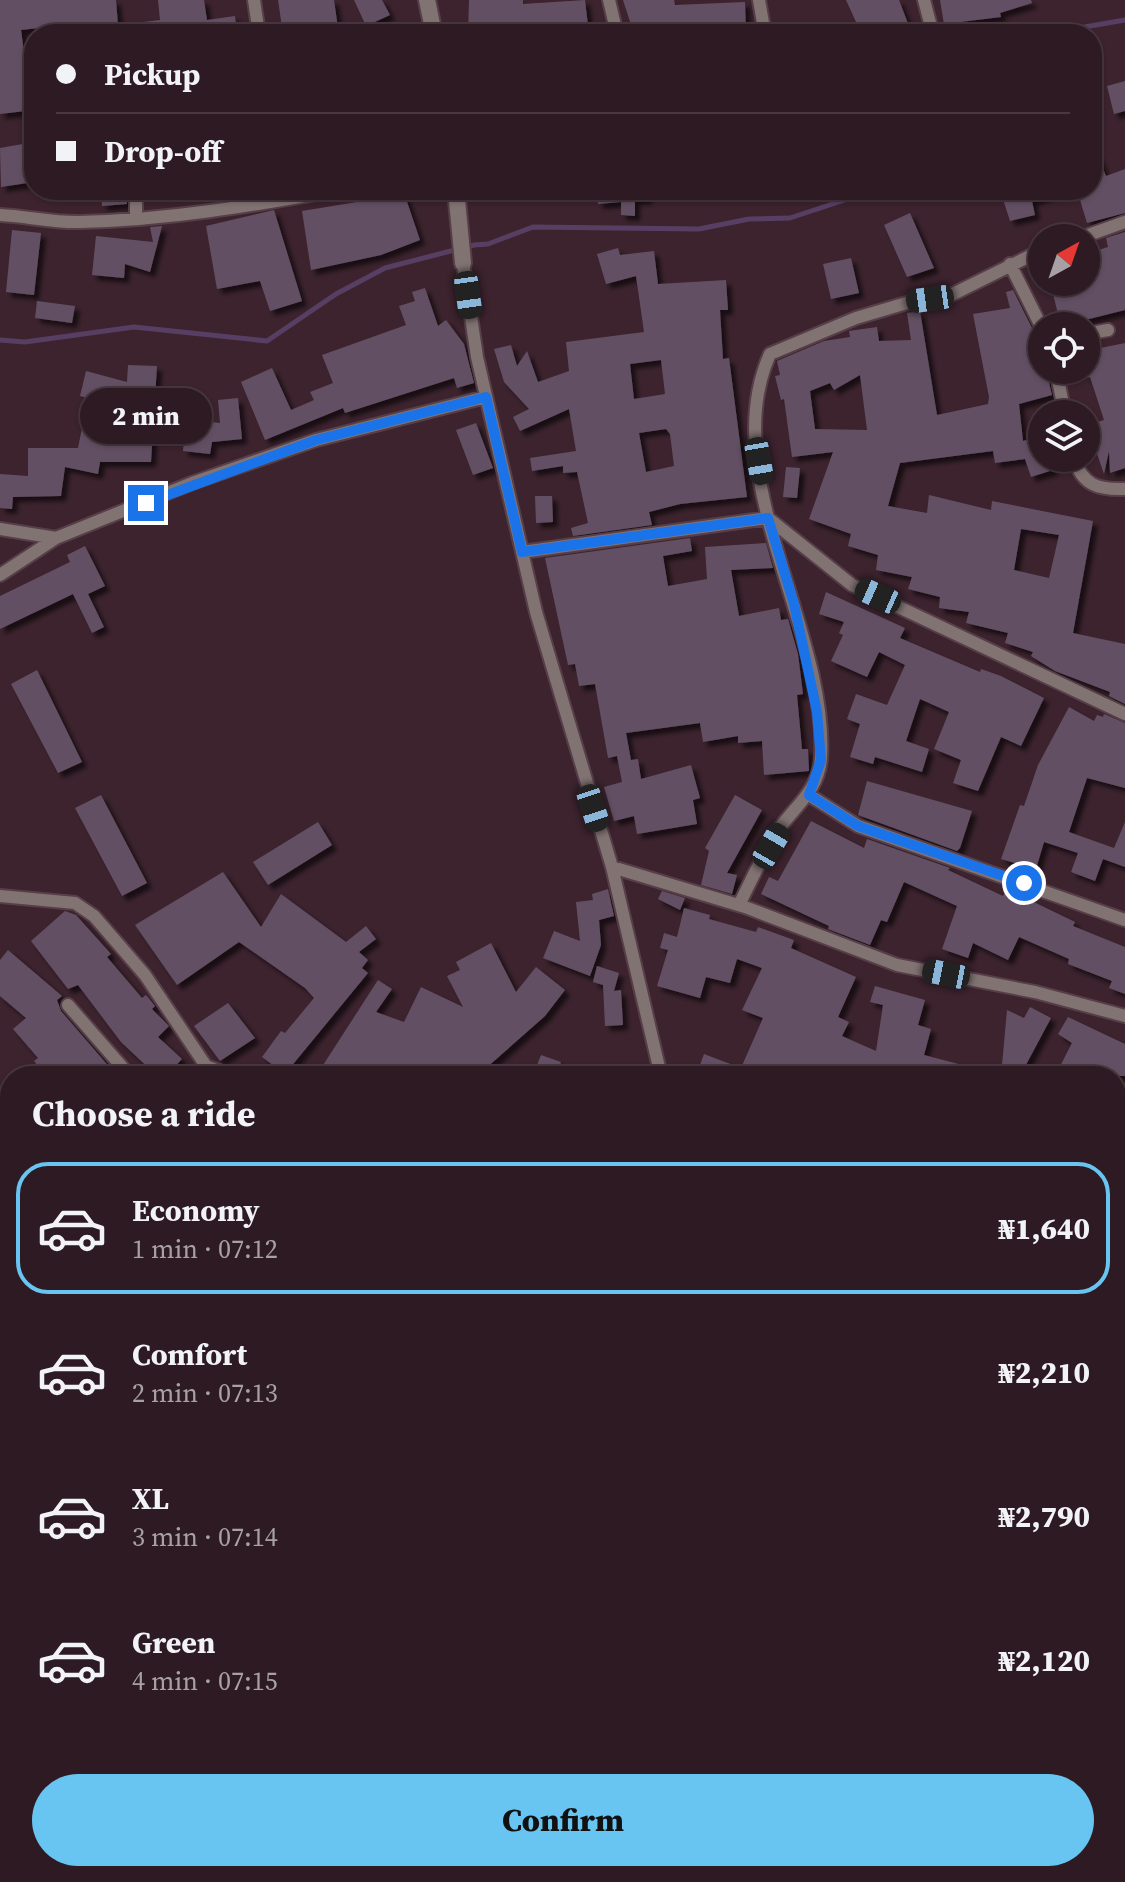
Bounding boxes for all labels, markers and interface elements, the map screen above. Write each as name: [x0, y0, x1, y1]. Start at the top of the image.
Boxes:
text: Pickup: [104, 54, 200, 95]
text: Drop-off: [104, 131, 222, 172]
north arrow: [1028, 224, 1100, 296]
map controls: [1028, 224, 1100, 472]
car: [453, 270, 483, 320]
car: [905, 284, 955, 314]
button: locate: [1028, 312, 1100, 384]
callout: 2 min: [80, 387, 212, 443]
text: 2 min: [112, 398, 180, 434]
button: layers: [1028, 400, 1100, 472]
car: [743, 435, 775, 487]
route end: [128, 485, 164, 521]
car: [851, 575, 905, 617]
car: [574, 781, 612, 835]
car: [749, 819, 793, 873]
route start: [1006, 865, 1042, 901]
car: [920, 958, 972, 990]
text: Choose a ride: [32, 1089, 255, 1138]
text: Economy: [132, 1190, 260, 1231]
icon: car: [36, 1192, 108, 1264]
text: ₦1,640: [998, 1208, 1090, 1249]
text: 1 min · 07:12: [132, 1231, 278, 1267]
text: Comfort: [132, 1334, 247, 1375]
icon: car: [36, 1336, 108, 1408]
text: ₦2,210: [998, 1352, 1090, 1393]
text: 2 min · 07:13: [132, 1375, 278, 1411]
text: XL: [132, 1478, 169, 1519]
icon: car: [36, 1480, 108, 1552]
text: ₦2,790: [998, 1496, 1090, 1537]
text: 3 min · 07:14: [132, 1519, 278, 1555]
text: Green: [132, 1622, 215, 1663]
icon: car: [36, 1624, 108, 1696]
text: ₦2,120: [998, 1640, 1090, 1681]
text: 4 min · 07:15: [132, 1663, 278, 1699]
button: Confirm: [32, 1774, 1094, 1866]

